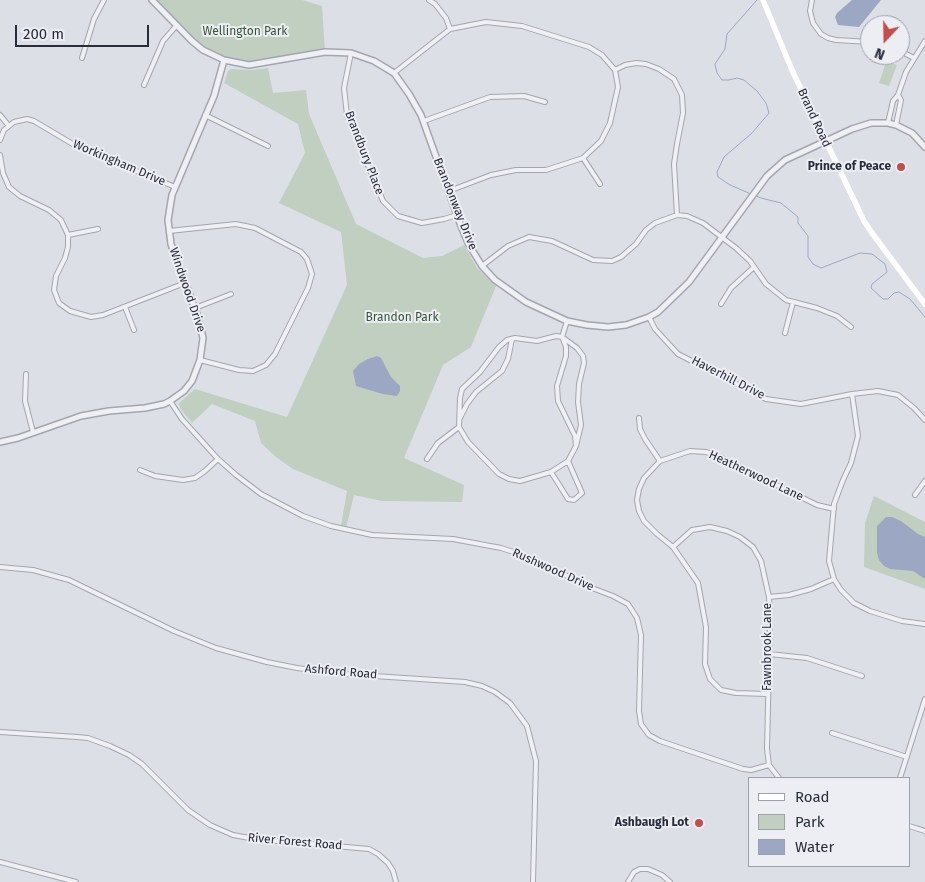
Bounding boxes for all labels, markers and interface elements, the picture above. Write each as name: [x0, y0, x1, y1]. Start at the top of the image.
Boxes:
scale bar: [18, 15, 151, 47]
north arrow: [860, 15, 910, 65]
text: 200 m: [23, 25, 64, 43]
park label: Wellington Park: [202, 25, 288, 39]
text: N: [872, 44, 887, 63]
street label: Brand Road: [794, 86, 834, 150]
street label: Brandbury Place: [341, 109, 387, 197]
street label: Workingham Drive: [70, 137, 168, 189]
street label: Brandonway Drive: [430, 156, 480, 252]
place label: Prince of Peace: [808, 160, 891, 174]
marker: Prince of Peace: [895, 161, 907, 173]
street label: Windwood Drive: [166, 246, 208, 334]
park label: Brandon Park: [365, 311, 439, 325]
street label: Haverhill Drive: [689, 353, 767, 403]
street label: Heatherwood Lane: [706, 448, 806, 504]
street label: Rushwood Drive: [510, 546, 596, 594]
street label: Fawnbrook Lane: [761, 603, 775, 691]
street label: Ashford Road: [304, 662, 378, 682]
legend: [748, 777, 910, 867]
text: Road: [795, 788, 830, 806]
text: Park: [795, 813, 825, 831]
place label: Ashbaugh Lot: [615, 816, 689, 830]
marker: Ashbaugh Lot: [693, 817, 705, 829]
street label: River Forest Road: [247, 831, 343, 853]
text: Water: [795, 838, 834, 856]

